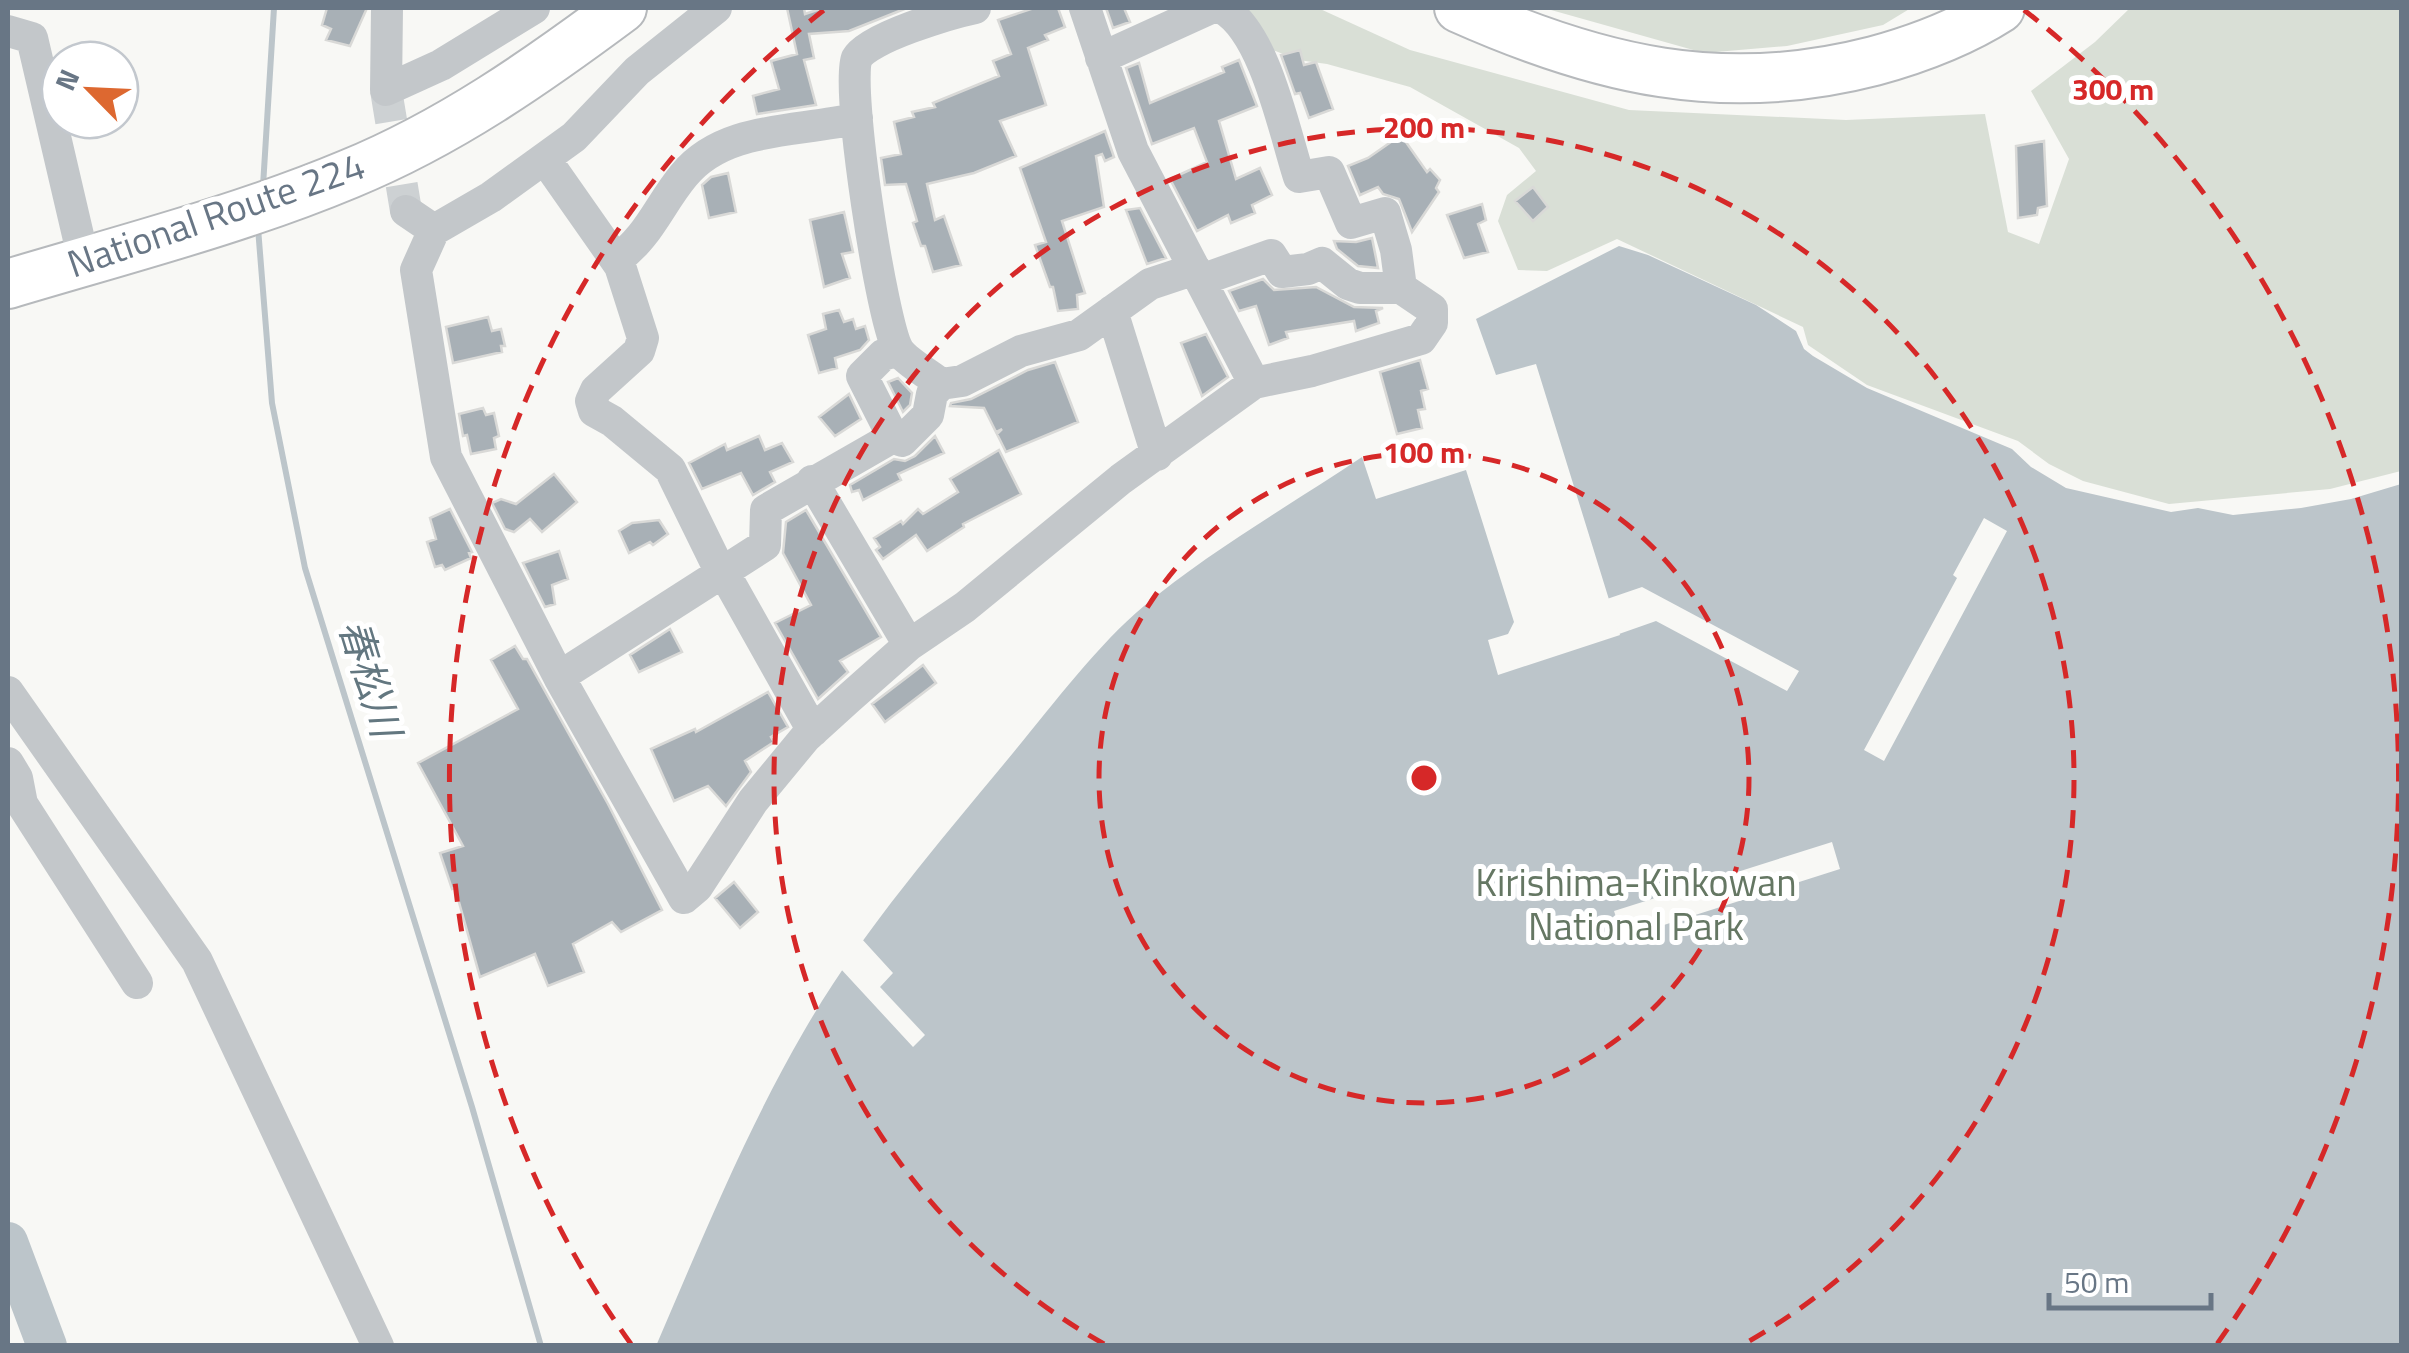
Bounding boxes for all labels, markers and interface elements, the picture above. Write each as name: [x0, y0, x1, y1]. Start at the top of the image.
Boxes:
north arrow: [40, 40, 140, 140]
text: N: [43, 62, 90, 97]
text: 300 m: [2072, 66, 2154, 112]
text: 200 m: [1383, 104, 1465, 150]
street label: National Route 224: [59, 136, 372, 292]
text: 100 m: [1383, 429, 1465, 475]
water label: 春松川: [324, 612, 418, 748]
centre of rings: [1406, 760, 1442, 796]
park label: Kirishima-Kinkowan National Park: [1475, 853, 1797, 955]
scale bar: [2049, 1248, 2212, 1310]
text: 50 m: [2064, 1259, 2129, 1305]

